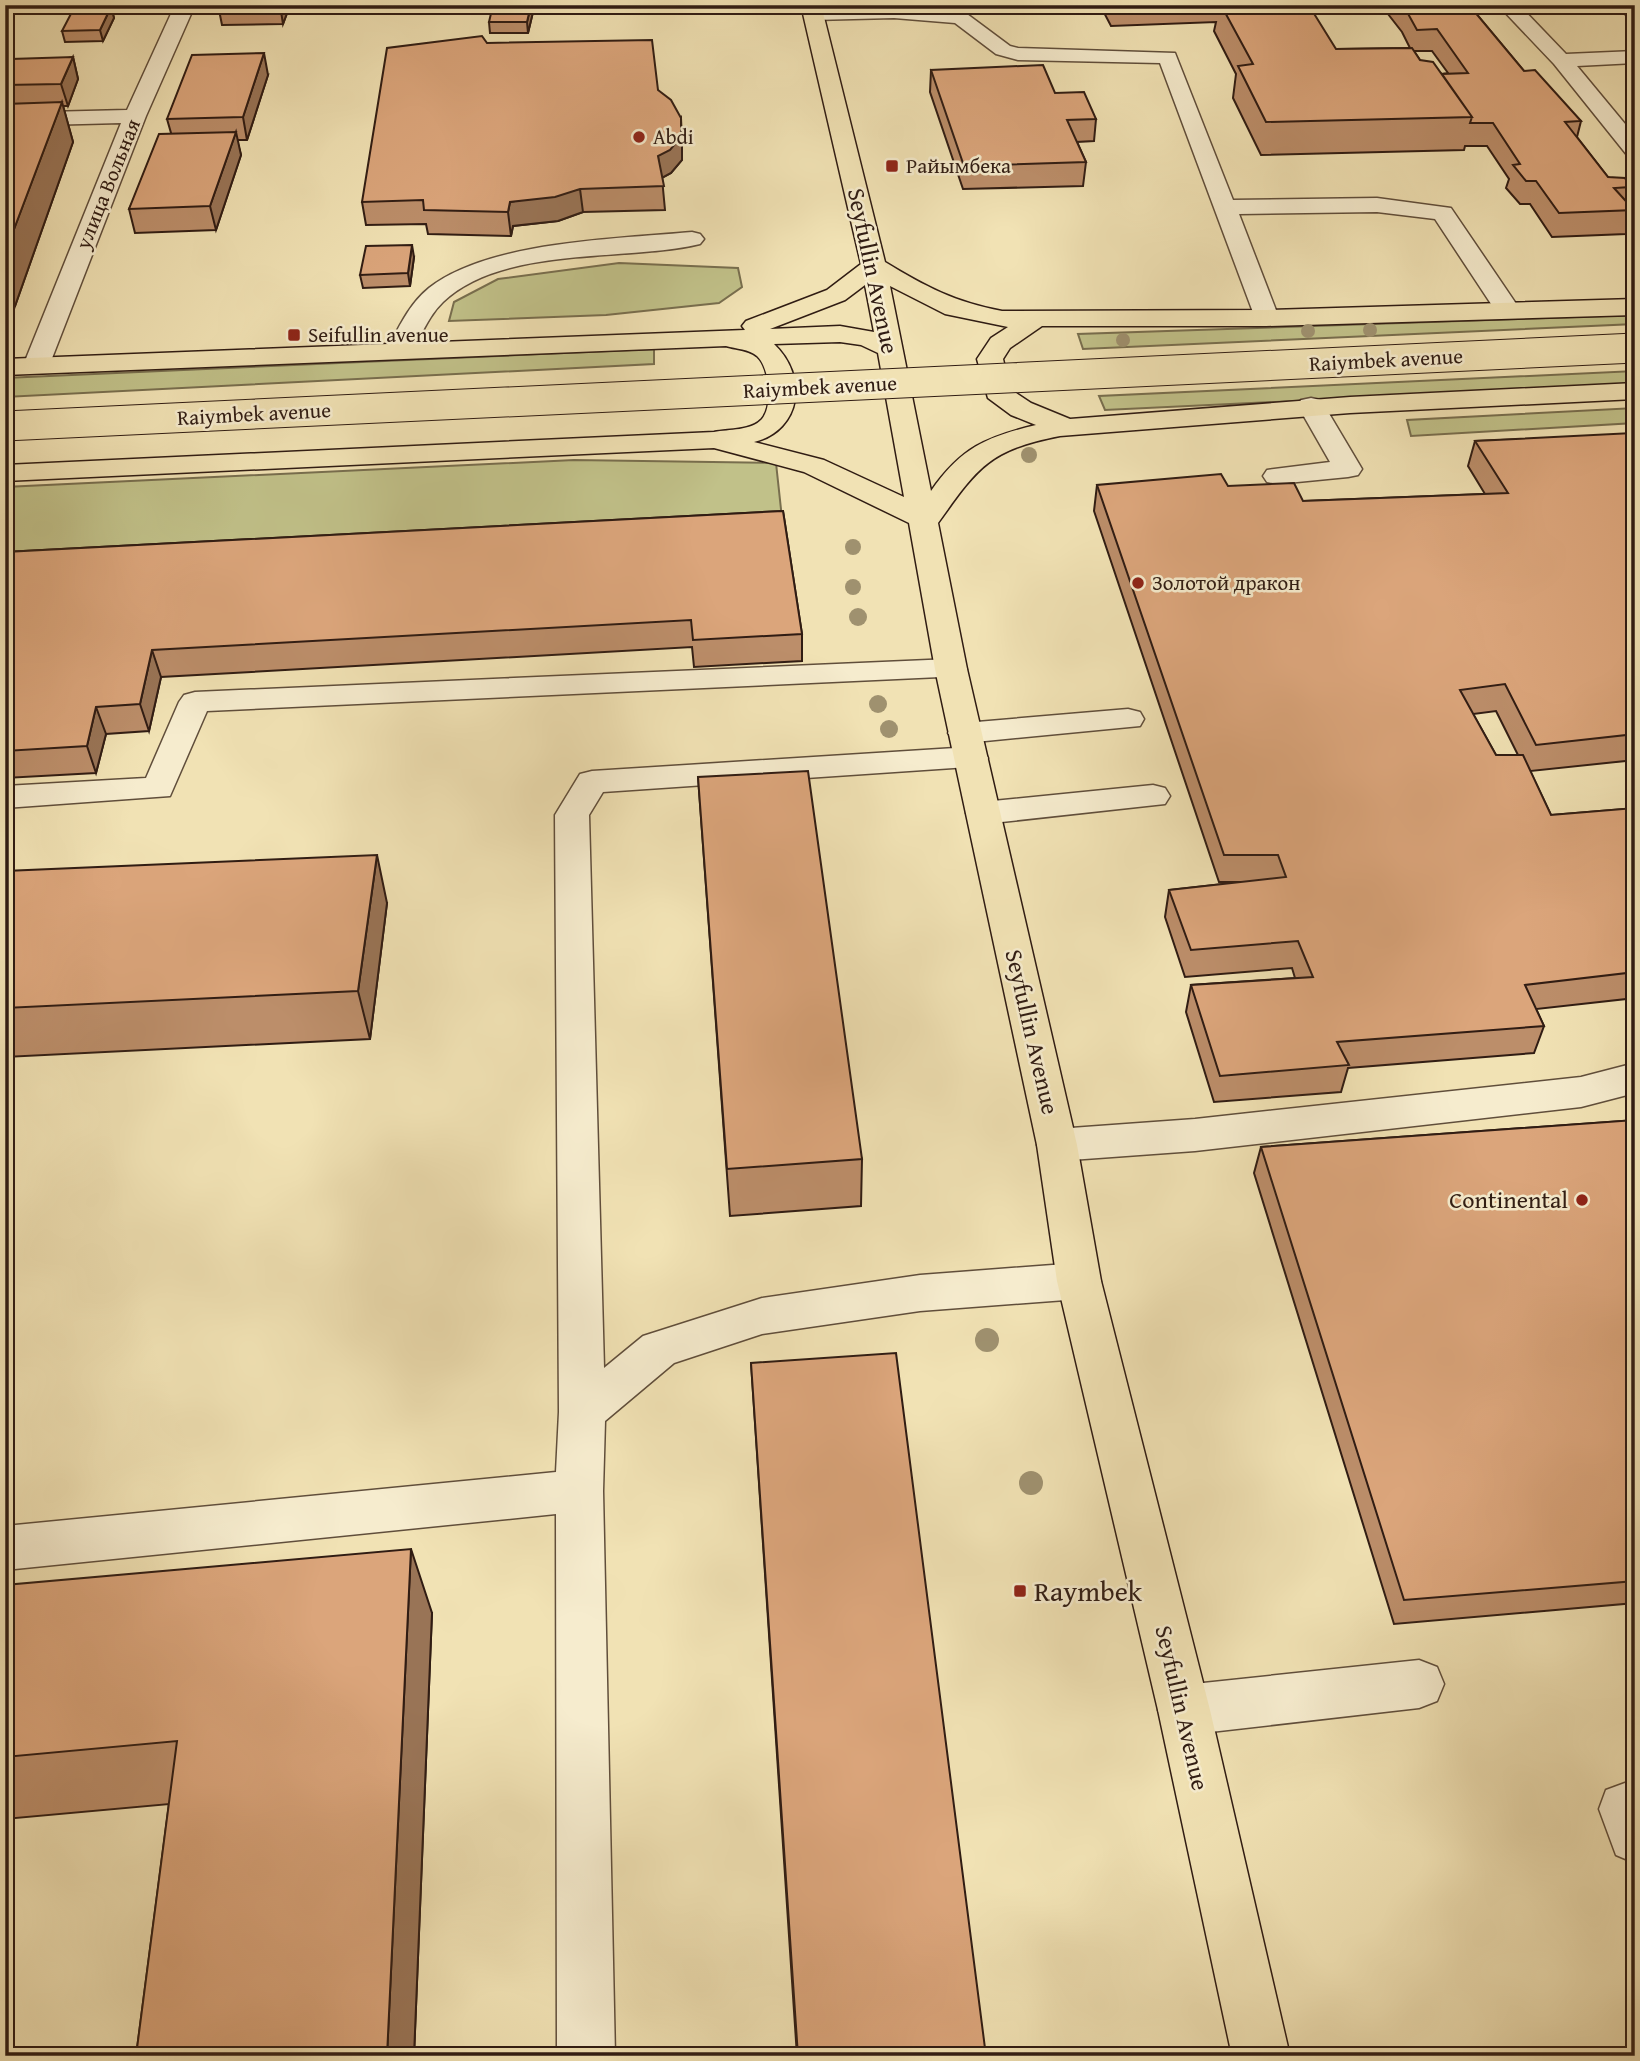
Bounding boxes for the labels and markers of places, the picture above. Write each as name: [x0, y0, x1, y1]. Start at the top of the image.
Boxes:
place label: Abdi: [653, 121, 694, 152]
marker: Abdi: [631, 129, 647, 145]
place label: Райымбека: [906, 150, 1011, 181]
marker: Райымбека: [884, 158, 900, 174]
place label: Seifullin avenue: [308, 319, 449, 350]
marker: Seifullin avenue: [286, 327, 302, 343]
place label: Золотой дракон: [1152, 567, 1300, 598]
marker: Золотой дракон: [1130, 575, 1146, 591]
place label: Continental: [1449, 1182, 1568, 1217]
marker: Continental: [1574, 1192, 1590, 1208]
place label: Raymbek: [1034, 1570, 1143, 1611]
marker: Raymbek: [1012, 1583, 1028, 1599]

